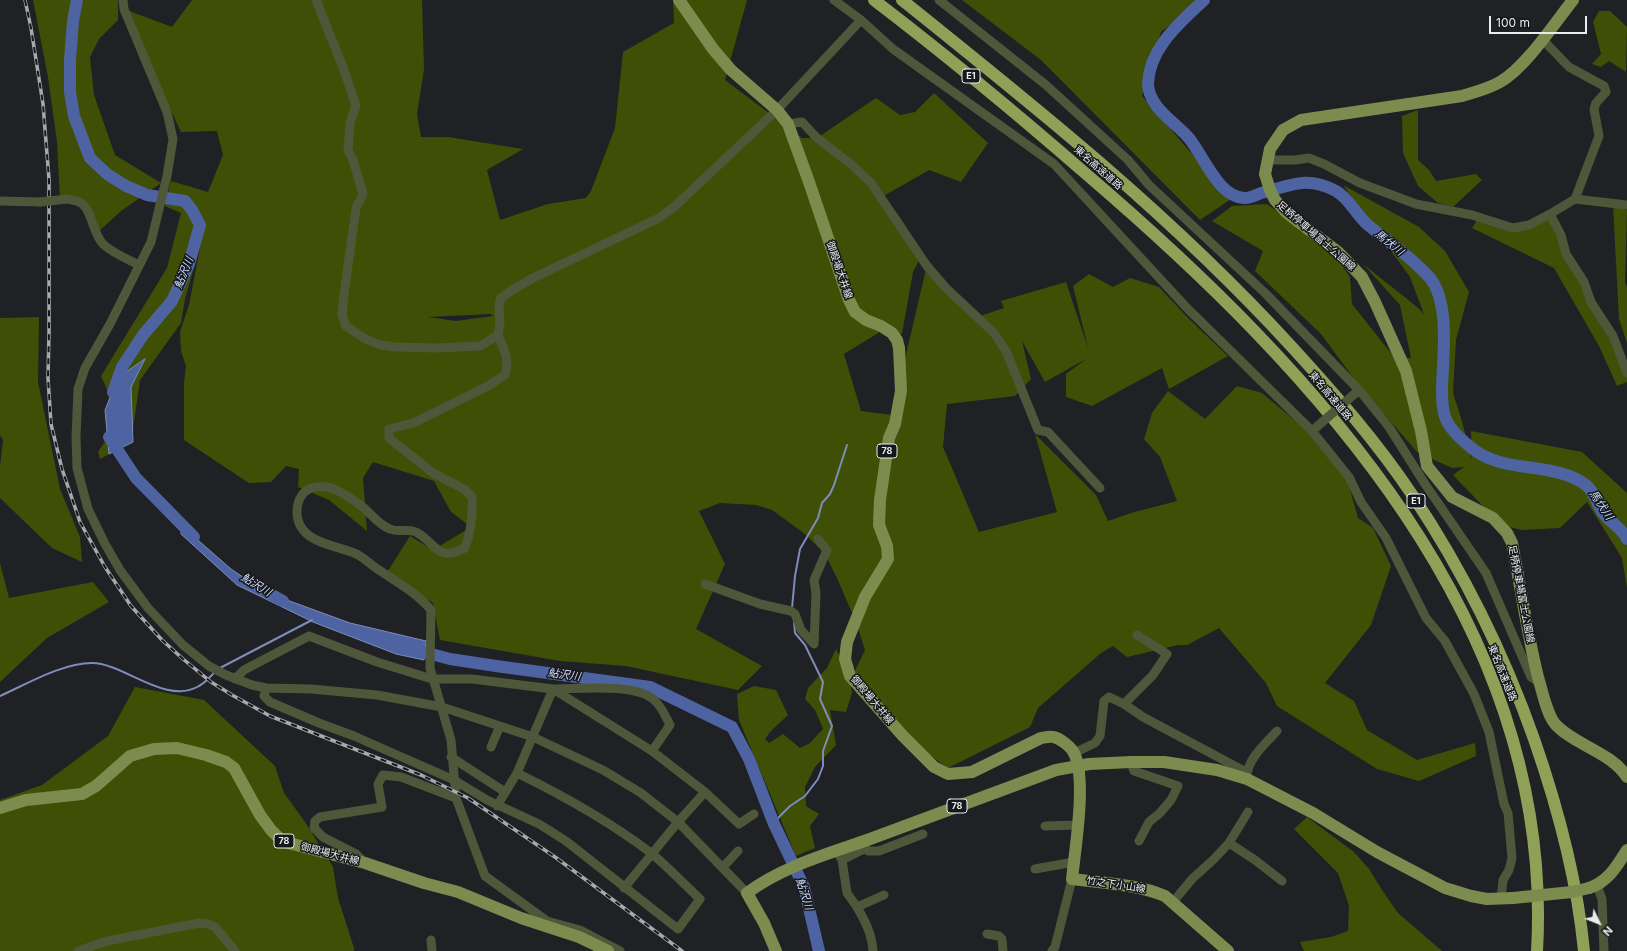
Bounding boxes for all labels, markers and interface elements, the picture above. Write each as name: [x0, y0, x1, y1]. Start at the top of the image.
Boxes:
scale bar: [1491, 8, 1589, 34]
text: 100 m: [1496, 15, 1530, 30]
road number: E1: [962, 69, 980, 83]
street label: 東名高速道路: [1071, 144, 1125, 192]
street label: 足柄停車場富士公園線: [1274, 199, 1358, 273]
water label: 馬伏川: [1372, 227, 1406, 259]
street label: 御殿場大井線: [824, 240, 854, 300]
water label: 鮎沢川: [172, 255, 196, 291]
street label: 東名高速道路: [1306, 369, 1354, 423]
road number: 78: [877, 444, 897, 458]
water label: 馬伏川: [1586, 488, 1616, 522]
road number: E1: [1407, 494, 1425, 508]
street label: 足柄停車場富士公園線: [1506, 544, 1536, 644]
water label: 鮎沢川: [238, 571, 274, 599]
street label: 東名高速道路: [1485, 643, 1519, 703]
water label: 鮎沢川: [547, 666, 581, 684]
street label: 御殿場大井線: [848, 673, 896, 727]
road number: 78: [947, 799, 967, 813]
road number: 78: [274, 834, 294, 848]
street label: 御殿場大井線: [299, 840, 361, 868]
street label: 竹之下小山線: [1085, 874, 1147, 896]
water label: 鮎沢川: [793, 876, 815, 912]
north arrow: [1579, 903, 1619, 943]
text: N: [1600, 923, 1616, 939]

